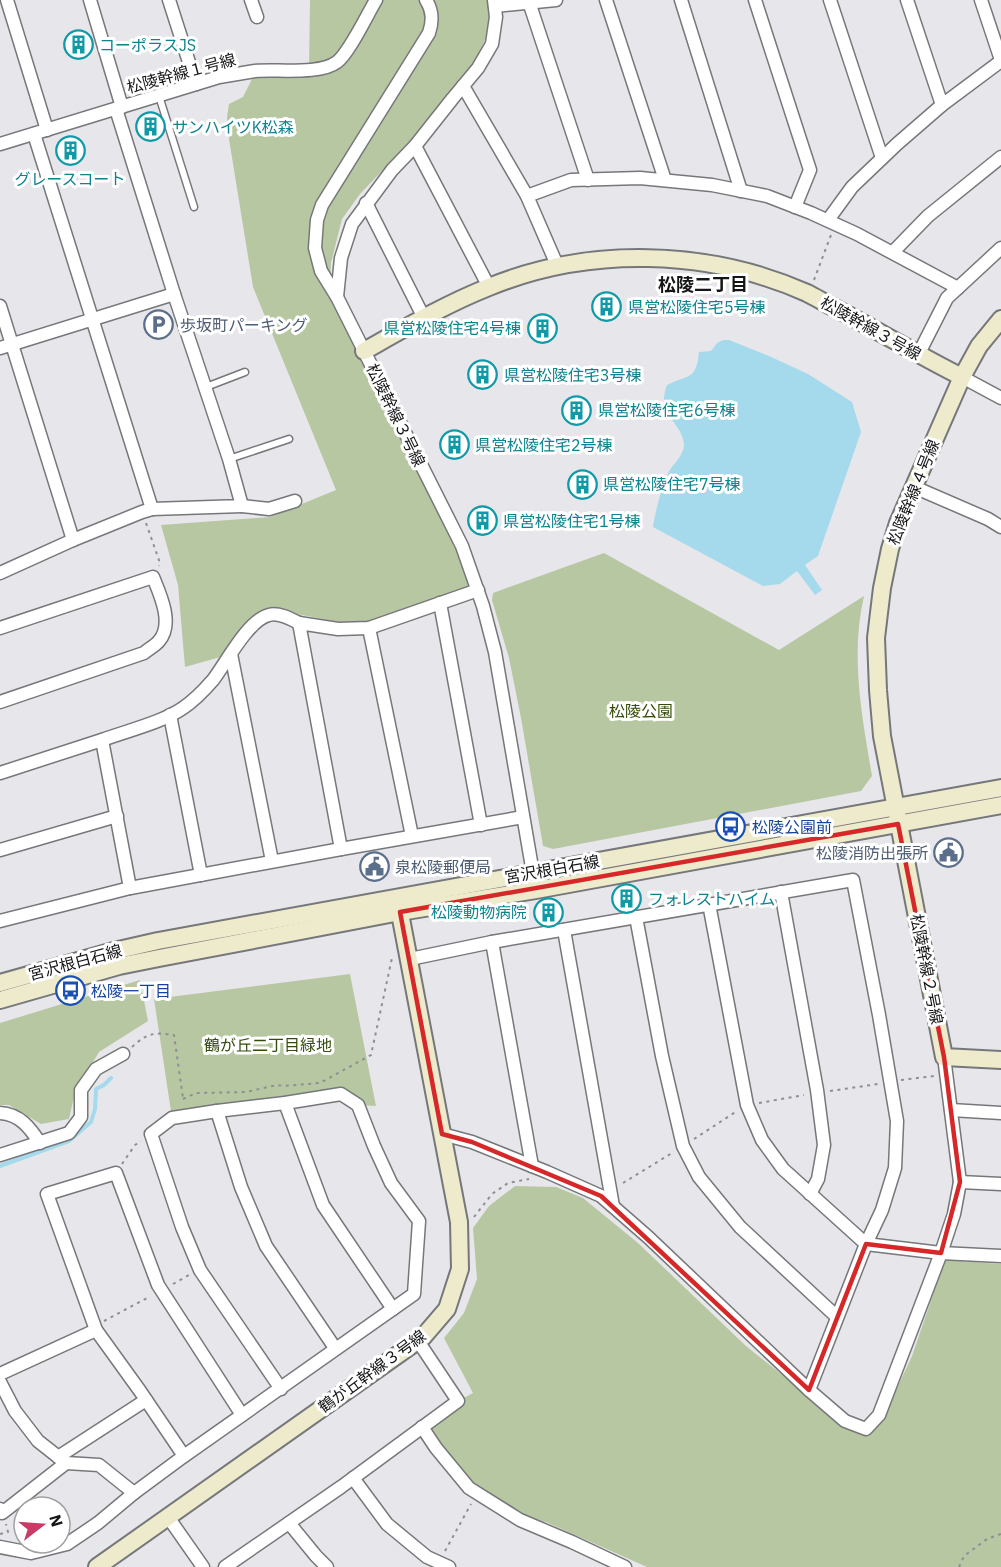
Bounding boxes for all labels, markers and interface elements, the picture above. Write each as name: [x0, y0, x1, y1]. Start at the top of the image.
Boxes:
building icon: コーポラスJS: [62, 29, 94, 61]
place label: コーポラスJS: [99, 35, 196, 55]
street label: 松陵幹線１号線: [124, 49, 238, 97]
building icon: サンハイツK松森: [135, 111, 167, 143]
place label: サンハイツK松森: [172, 117, 294, 137]
building icon: グレースコート: [54, 135, 86, 167]
place label: グレースコート: [14, 169, 126, 189]
district label: 松陵二丁目: [658, 273, 748, 296]
building icon: 県営松陵住宅5号棟: [591, 291, 623, 323]
street label: 松陵幹線３号線: [817, 292, 925, 364]
place label: 県営松陵住宅5号棟: [628, 297, 766, 317]
parking icon: 歩坂町パーキング: [143, 309, 175, 341]
building icon: 県営松陵住宅4号棟: [526, 312, 558, 344]
place label: 歩坂町パーキング: [180, 315, 308, 335]
place label: 県営松陵住宅4号棟: [383, 318, 521, 338]
building icon: 県営松陵住宅3号棟: [467, 359, 499, 391]
street label: 松陵幹線３号線: [362, 360, 430, 470]
place label: 県営松陵住宅3号棟: [504, 365, 642, 385]
building icon: 県営松陵住宅6号棟: [561, 394, 593, 426]
place label: 県営松陵住宅6号棟: [598, 400, 736, 420]
building icon: 県営松陵住宅2号棟: [438, 429, 470, 461]
place label: 県営松陵住宅2号棟: [475, 435, 613, 455]
street label: 松陵幹線４号線: [883, 436, 943, 548]
building icon: 県営松陵住宅7号棟: [566, 468, 598, 500]
place label: 県営松陵住宅7号棟: [603, 474, 741, 494]
building icon: 県営松陵住宅1号棟: [466, 505, 498, 537]
place label: 県営松陵住宅1号棟: [503, 511, 641, 531]
park label: 松陵公園: [609, 701, 673, 721]
bus stop icon: 松陵公園前: [715, 811, 747, 843]
place label: 松陵公園前: [752, 817, 832, 837]
public building icon: 松陵消防出張所: [933, 837, 965, 869]
place label: 松陵消防出張所: [816, 843, 928, 863]
public building icon: 泉松陵郵便局: [358, 851, 390, 883]
street label: 宮沢根白石線: [503, 851, 601, 887]
place label: 泉松陵郵便局: [395, 857, 491, 877]
building icon: フォレストハイム: [611, 883, 643, 915]
place label: フォレストハイム: [648, 889, 775, 909]
building icon: 松陵動物病院: [532, 896, 564, 928]
place label: 松陵動物病院: [431, 902, 527, 922]
street label: 松陵幹線２号線: [906, 912, 948, 1026]
street label: 宮沢根白石線: [26, 940, 124, 984]
bus stop icon: 松陵一丁目: [54, 975, 86, 1007]
place label: 松陵一丁目: [91, 981, 171, 1001]
park label: 鶴が丘二丁目緑地: [204, 1035, 332, 1055]
street label: 鶴が丘幹線３号線: [314, 1325, 430, 1417]
north arrow: [12, 1495, 72, 1555]
text: N: [45, 1512, 68, 1529]

